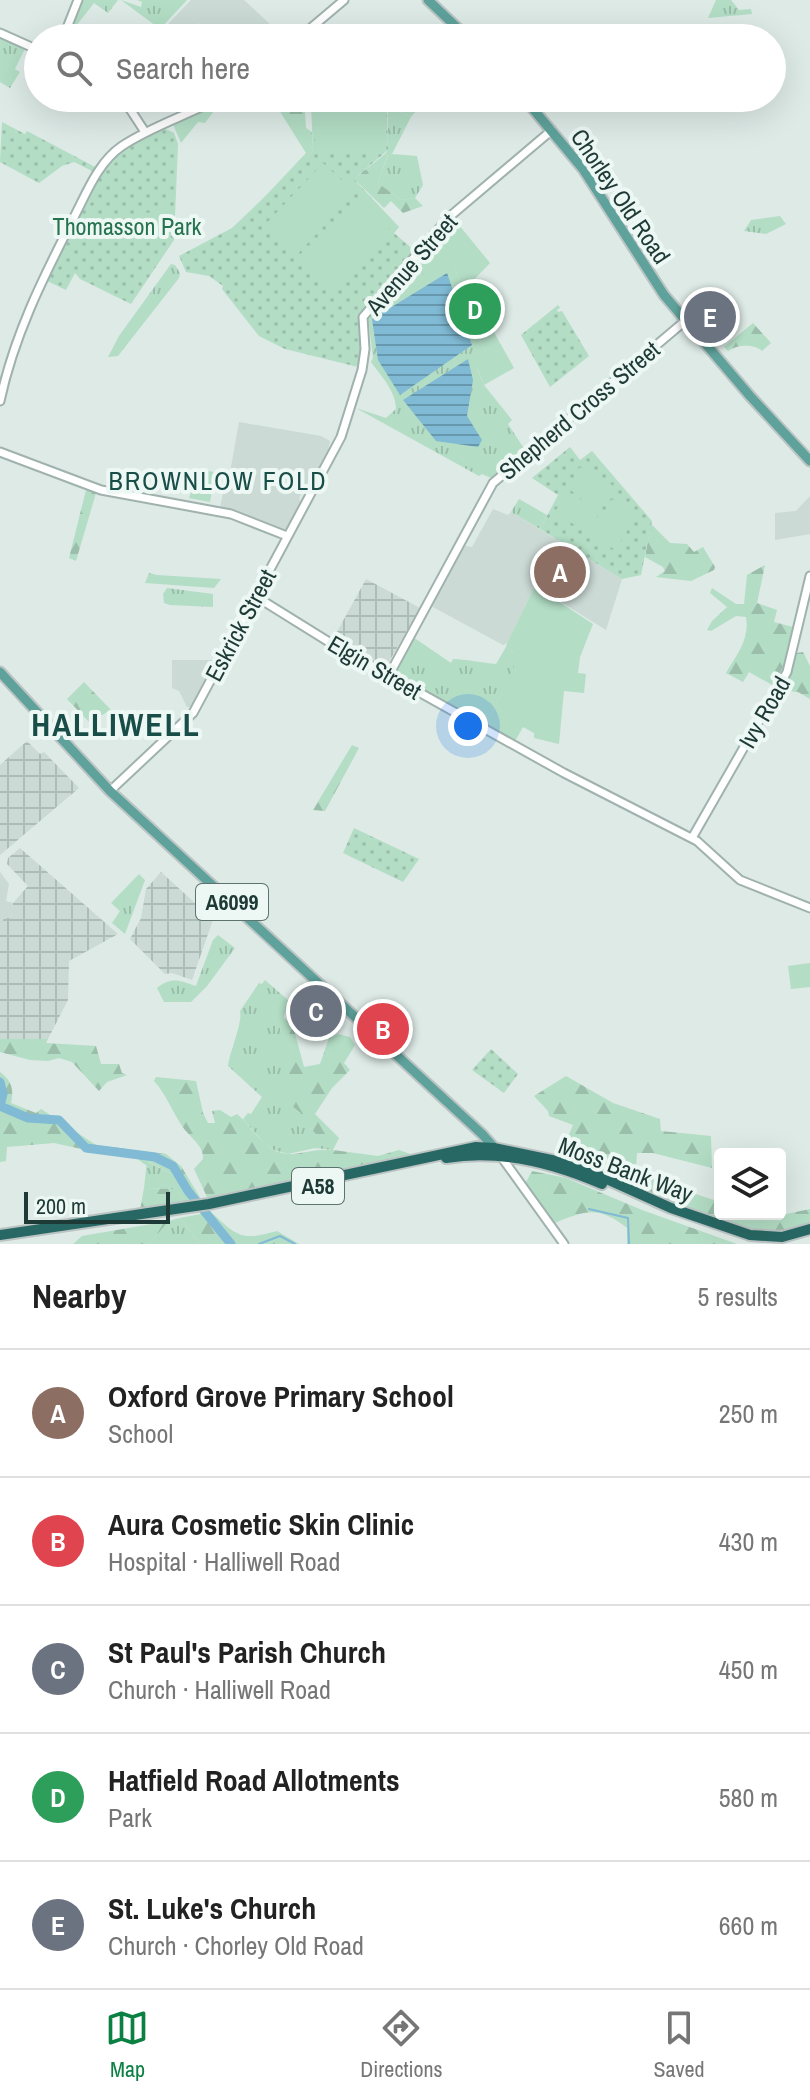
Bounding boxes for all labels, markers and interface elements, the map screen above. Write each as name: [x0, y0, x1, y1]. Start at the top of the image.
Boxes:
search box: [24, 24, 786, 112]
icon: search: [52, 46, 96, 90]
text: Search here: [116, 48, 250, 88]
street label: Chorley Old Road: [564, 122, 678, 270]
street label: Avenue Street: [357, 206, 464, 322]
park label: Thomasson Park: [53, 210, 202, 242]
pin: D: [449, 279, 501, 339]
pin: E: [684, 287, 736, 347]
street label: Shepherd Cross Street: [492, 333, 666, 487]
district label: BROWNLOW FOLD: [108, 463, 328, 498]
pin: A: [534, 542, 586, 602]
street label: Eskrick Street: [197, 563, 283, 687]
street label: Elgin Street: [322, 627, 428, 707]
street label: Ivy Road: [731, 670, 797, 754]
district label: HALLIWELL: [31, 703, 201, 746]
your location: [448, 706, 488, 746]
road number: A6099: [196, 884, 268, 920]
pin: C: [290, 981, 342, 1041]
pin: B: [357, 999, 409, 1059]
street label: Moss Bank Way: [554, 1129, 698, 1209]
map controls: [714, 1148, 786, 1220]
button: layers: [714, 1148, 786, 1220]
road number: A58: [292, 1168, 344, 1204]
scale bar: [24, 1188, 170, 1224]
text: 200 m: [36, 1191, 86, 1221]
text: Nearby: [32, 1273, 127, 1319]
text: 5 results: [697, 1279, 778, 1314]
text: Oxford Grove Primary School: [108, 1376, 454, 1416]
text: A: [50, 1396, 66, 1431]
text: 250 m: [719, 1396, 778, 1431]
text: School: [108, 1416, 173, 1451]
text: Aura Cosmetic Skin Clinic: [108, 1504, 414, 1544]
text: B: [50, 1524, 66, 1559]
text: 430 m: [719, 1524, 778, 1559]
text: Hospital · Halliwell Road: [108, 1544, 340, 1579]
text: St Paul's Parish Church: [108, 1632, 386, 1672]
text: C: [50, 1652, 66, 1687]
text: 450 m: [719, 1652, 778, 1687]
text: Church · Halliwell Road: [108, 1672, 331, 1707]
text: Hatfield Road Allotments: [108, 1760, 400, 1800]
text: D: [50, 1780, 66, 1815]
text: 580 m: [719, 1780, 778, 1815]
text: Park: [108, 1800, 152, 1835]
text: St. Luke's Church: [108, 1888, 316, 1928]
text: E: [51, 1908, 65, 1943]
text: 660 m: [719, 1908, 778, 1943]
text: Church · Chorley Old Road: [108, 1928, 364, 1963]
tab: Map: [105, 2006, 149, 2084]
tab: Directions: [360, 2006, 443, 2084]
tab: Saved: [653, 2006, 705, 2084]

